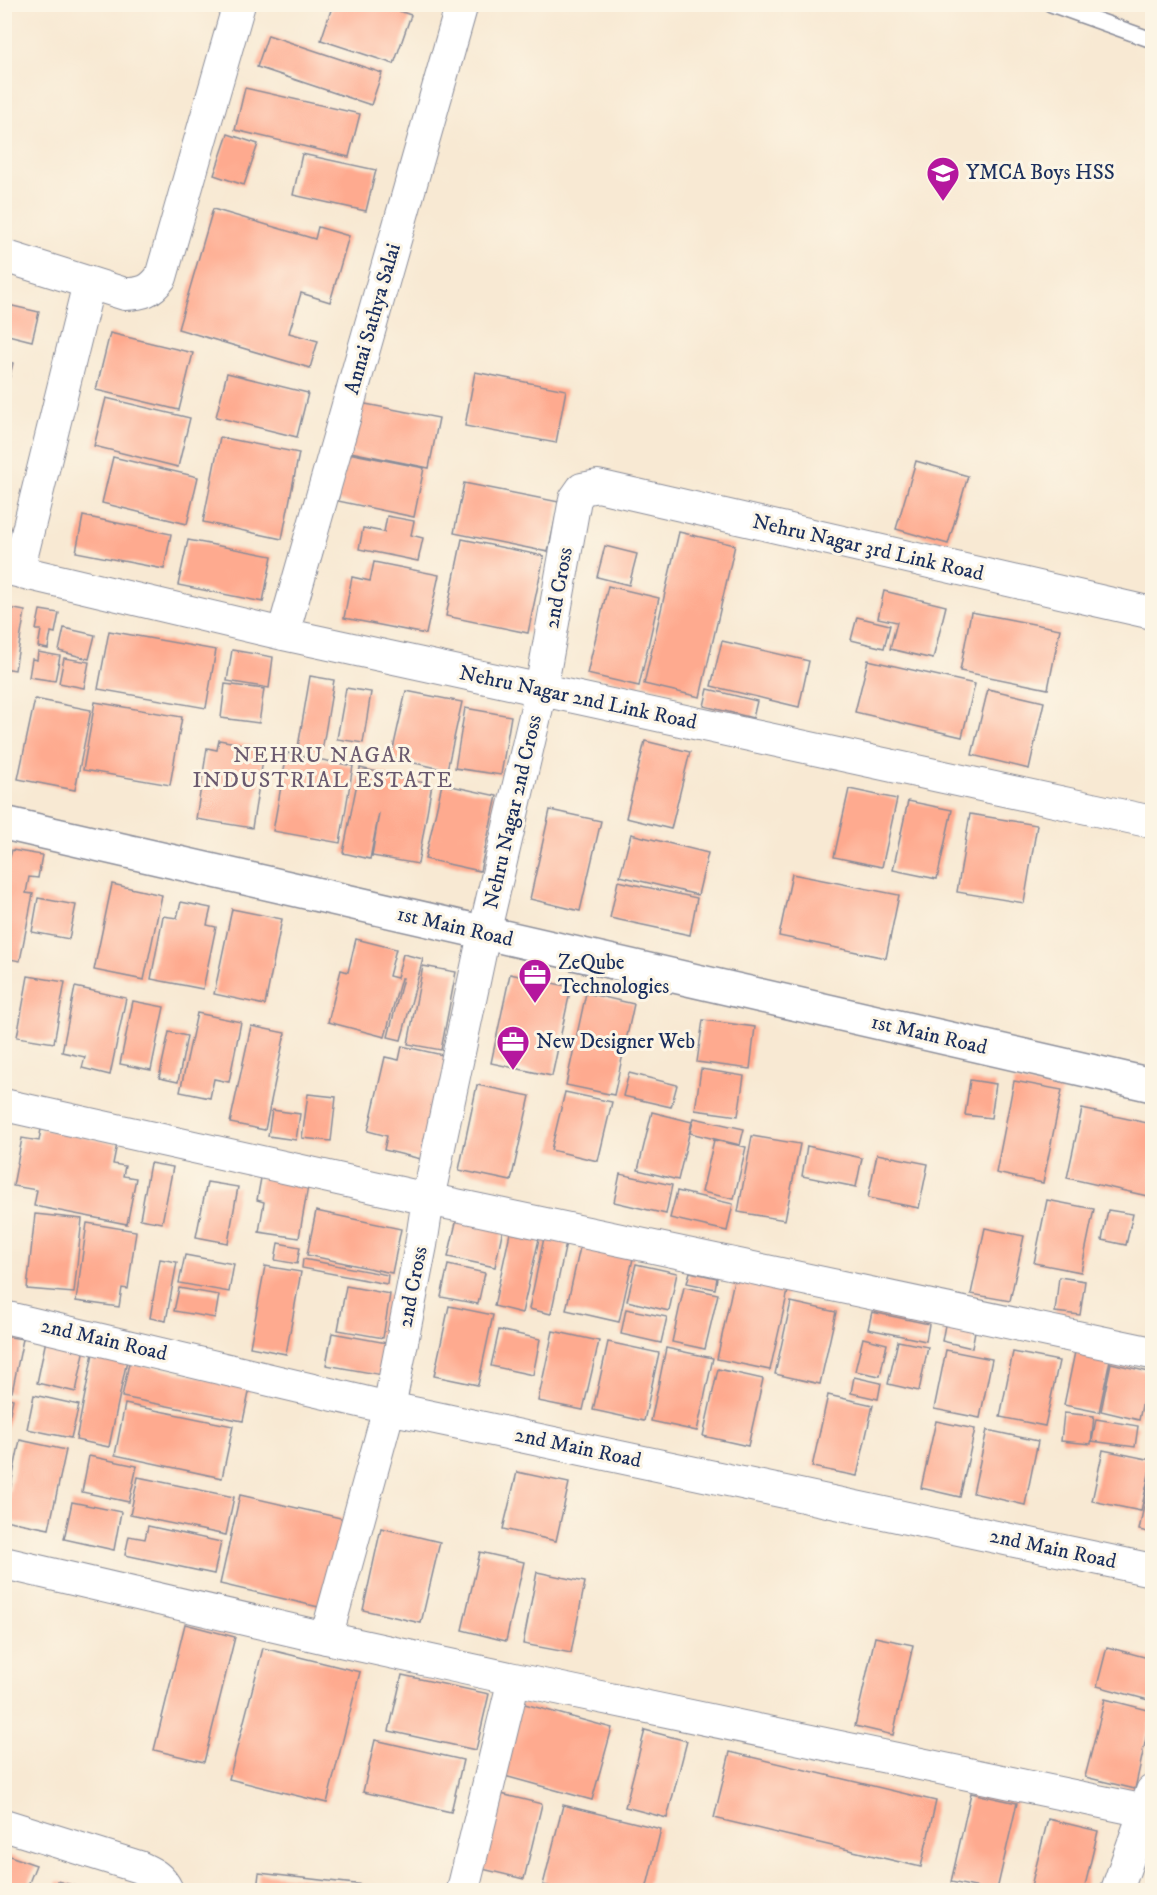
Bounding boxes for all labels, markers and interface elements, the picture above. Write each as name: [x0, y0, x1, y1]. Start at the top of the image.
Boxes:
school or university icon: YMCA Boys HSS: [925, 155, 961, 202]
place label: YMCA Boys HSS: [966, 160, 1115, 186]
street label: Annai Sathya Salai: [339, 241, 407, 397]
street label: Nehru Nagar 3rd Link Road: [750, 509, 987, 587]
street label: 2nd Cross: [539, 545, 579, 631]
street label: Nehru Nagar 2nd Link Road: [457, 660, 700, 736]
street label: Nehru Nagar 2nd Cross: [478, 712, 548, 912]
district label: NEHRU NAGAR INDUSTRIAL ESTATE: [192, 742, 454, 794]
street label: 1st Main Road: [394, 901, 516, 953]
place label: ZeQube Technologies: [558, 950, 669, 1000]
office icon: ZeQube Technologies: [517, 957, 553, 1004]
street label: 1st Main Road: [868, 1009, 990, 1061]
office icon: New Designer Web: [495, 1024, 531, 1071]
place label: New Designer Web: [536, 1029, 695, 1055]
street label: 2nd Cross: [392, 1244, 434, 1330]
street label: 2nd Main Road: [38, 1313, 170, 1367]
street label: 2nd Main Road: [512, 1422, 644, 1474]
street label: 2nd Main Road: [987, 1523, 1119, 1575]

